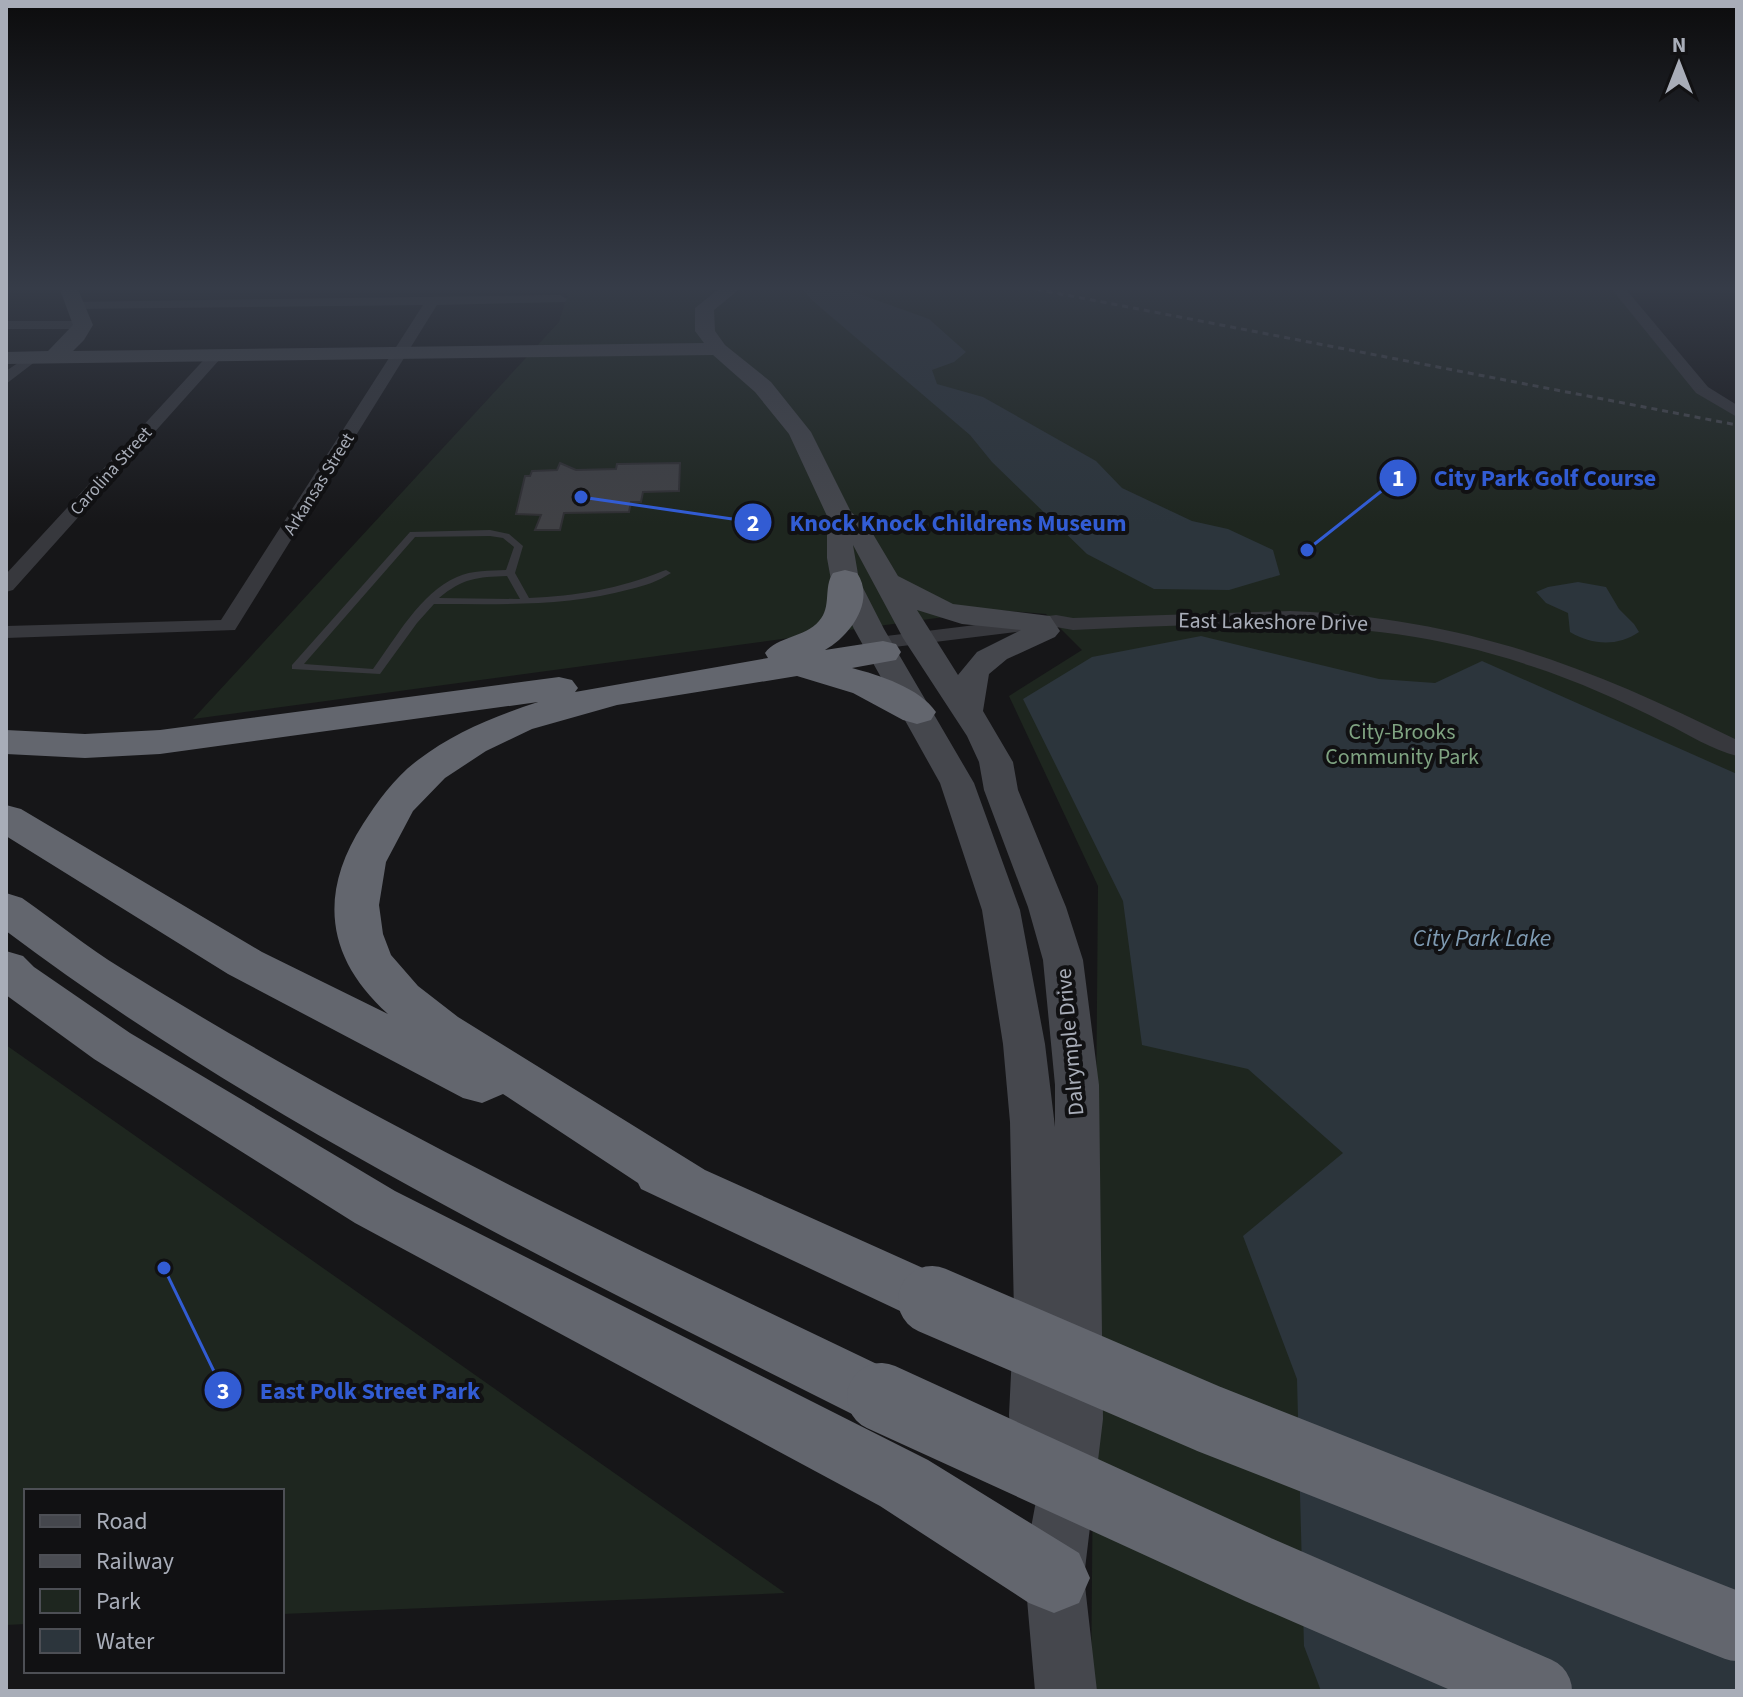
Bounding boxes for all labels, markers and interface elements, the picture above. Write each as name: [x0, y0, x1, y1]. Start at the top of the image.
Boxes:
north arrow: [1639, 24, 1719, 104]
text: N: [1672, 29, 1686, 61]
street label: Carolina Street: [64, 421, 158, 521]
street label: Arkansas Street: [278, 428, 360, 540]
callout: City Park Golf Course: [1378, 454, 1673, 502]
text: 1: [1392, 461, 1404, 496]
text: City Park Golf Course: [1434, 461, 1656, 496]
callout: Knock Knock Childrens Museum: [733, 498, 1142, 546]
text: 2: [747, 506, 759, 541]
text: Knock Knock Childrens Museum: [790, 506, 1126, 541]
street label: East Lakeshore Drive: [1178, 604, 1368, 640]
park label: City-Brooks Community Park: [1325, 716, 1479, 773]
water label: City Park Lake: [1413, 921, 1551, 956]
street label: Dalrymple Drive: [1048, 967, 1092, 1117]
callout: East Polk Street Park: [203, 1366, 496, 1414]
text: 3: [217, 1374, 229, 1409]
text: East Polk Street Park: [260, 1374, 481, 1409]
legend: [24, 1489, 284, 1673]
text: Road: [96, 1504, 148, 1539]
text: Railway: [96, 1544, 174, 1579]
text: Park: [96, 1584, 141, 1619]
text: Water: [96, 1624, 155, 1659]

